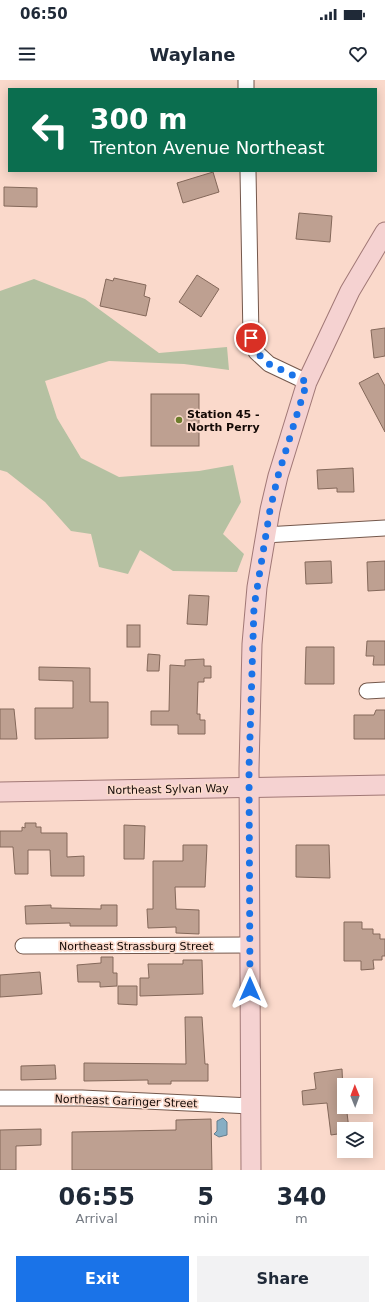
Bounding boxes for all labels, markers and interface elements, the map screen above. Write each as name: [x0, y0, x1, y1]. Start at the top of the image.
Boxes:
text: 06:50: [20, 5, 68, 23]
icon: menu: [16, 43, 38, 65]
icon: heart: [347, 43, 369, 65]
text: Waylane: [150, 44, 235, 65]
text: 300 m: [90, 103, 187, 136]
icon: left: [24, 104, 76, 156]
text: Trenton Avenue Northeast: [90, 137, 325, 158]
pin: [234, 321, 268, 355]
icon: arrive: [240, 327, 262, 349]
place label: Station 45 - North Perry: [187, 408, 260, 434]
marker: Station 45 - North Perry: [174, 415, 184, 425]
street label: Northeast Sylvan Way: [107, 782, 229, 797]
street label: Northeast Strassburg Street: [59, 940, 214, 953]
position arrow: [229, 968, 271, 1010]
north arrow: [337, 1078, 373, 1114]
map controls: [337, 1078, 373, 1158]
street label: Northeast Garinger Street: [54, 1093, 198, 1111]
button: layers: [337, 1122, 373, 1158]
text: 06:55: [58, 1183, 135, 1211]
text: 5: [197, 1183, 214, 1211]
text: 340: [276, 1183, 326, 1211]
text: Arrival: [76, 1211, 118, 1226]
text: min: [193, 1211, 218, 1226]
text: m: [295, 1211, 308, 1226]
button: Exit: [16, 1256, 189, 1302]
button: Share: [197, 1256, 369, 1302]

